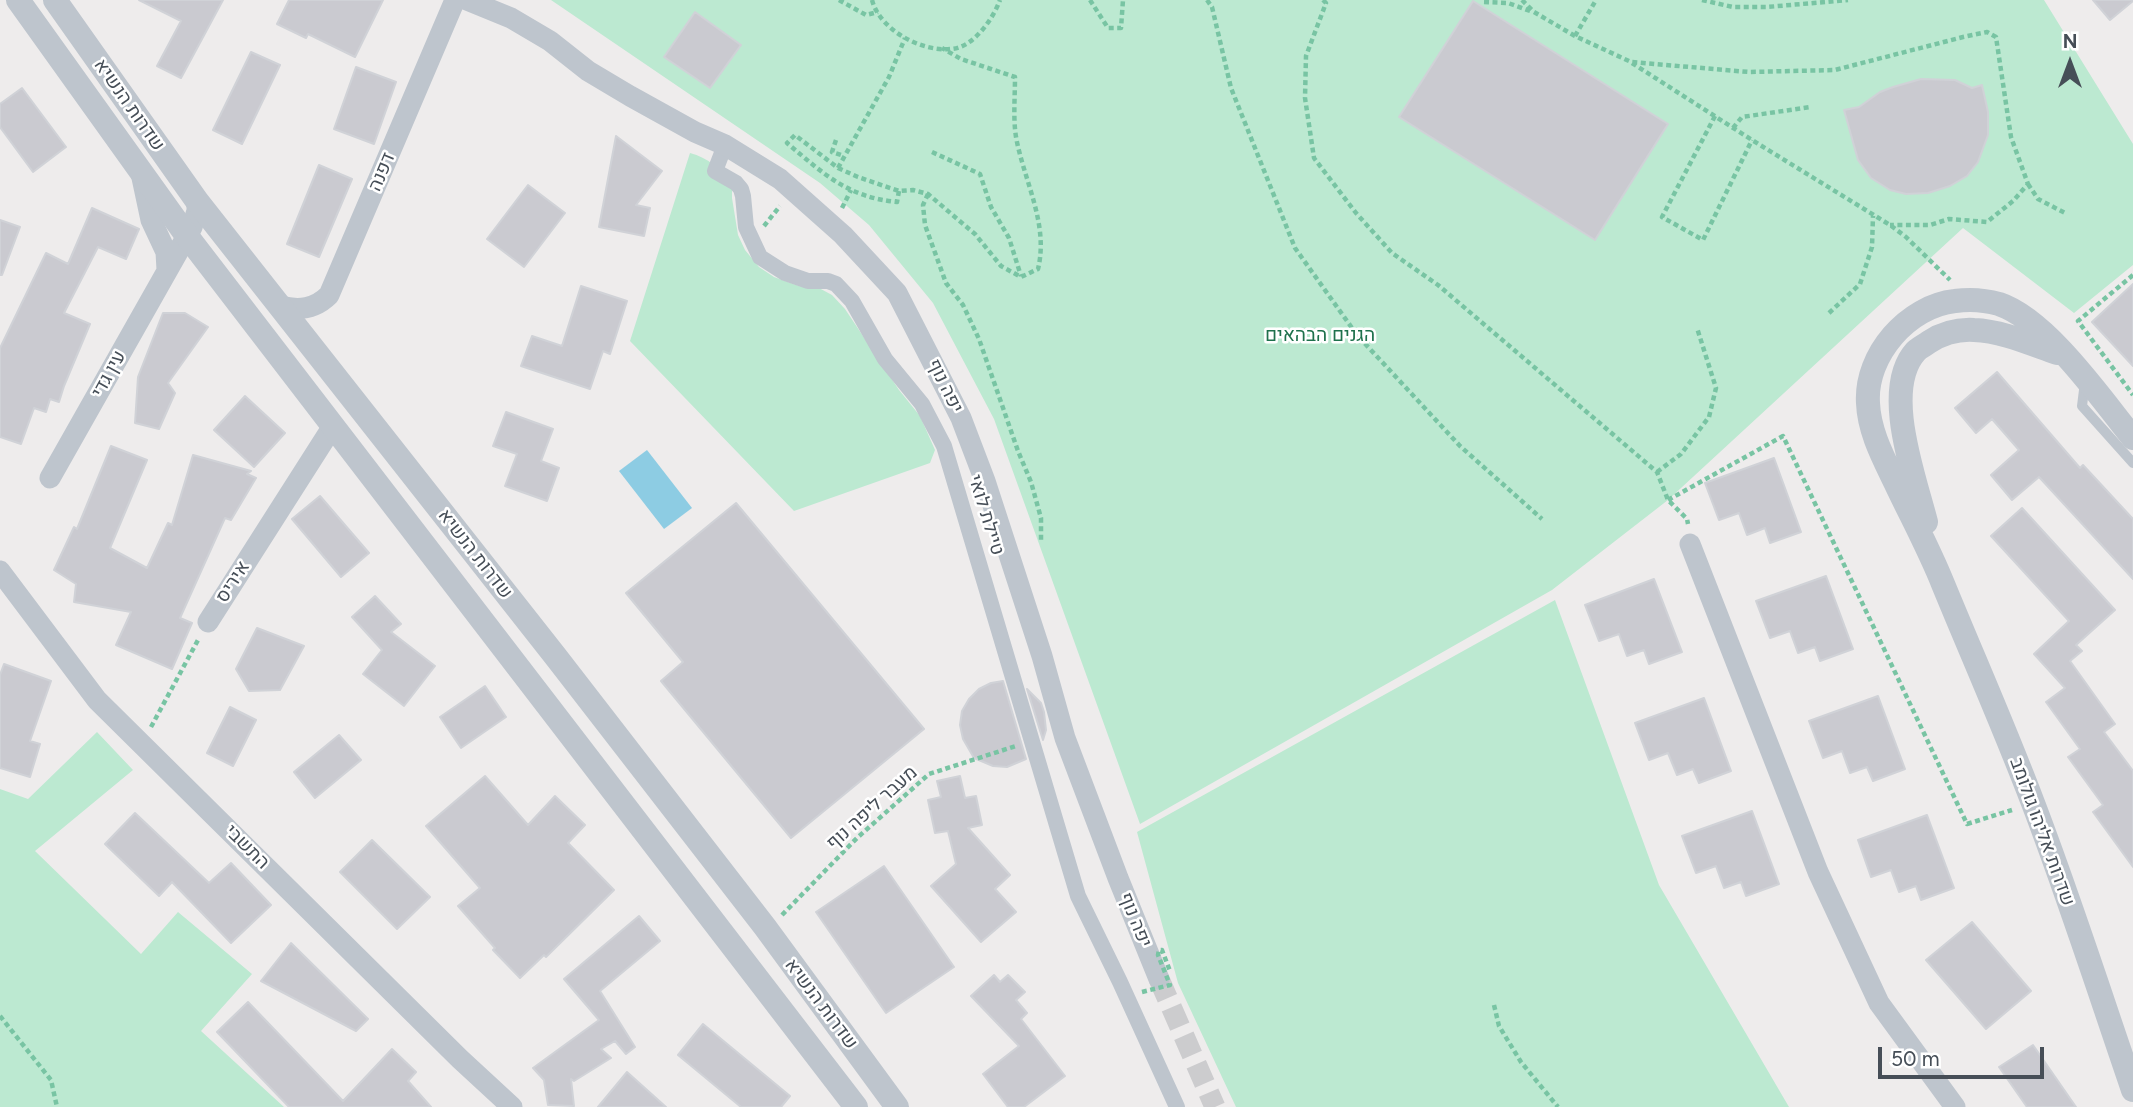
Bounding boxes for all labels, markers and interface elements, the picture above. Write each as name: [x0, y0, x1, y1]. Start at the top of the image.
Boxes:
north arrow: [2035, 28, 2105, 98]
text: N: [2063, 30, 2077, 53]
street label: שדרות הנשיא: [89, 54, 169, 156]
street label: דפנה: [364, 149, 400, 195]
park label: הגנים הבהאים: [1265, 324, 1375, 346]
street label: עין גדי: [87, 347, 131, 401]
street label: יפה נוף: [922, 355, 968, 417]
street label: טיילת לואי: [963, 472, 1009, 558]
street label: שדרות הנשיא: [433, 505, 517, 603]
street label: איריס: [211, 557, 255, 607]
street label: שדרות אליהו גולומב: [2005, 755, 2079, 909]
street label: מעבר ליפה נוף: [822, 761, 922, 855]
street label: התשבי: [220, 820, 274, 874]
street label: יפה נוף: [1114, 889, 1156, 951]
street label: שדרות הנשיא: [780, 954, 862, 1054]
scale bar: [1881, 1034, 2047, 1078]
text: 50 m: [1891, 1046, 1940, 1071]

